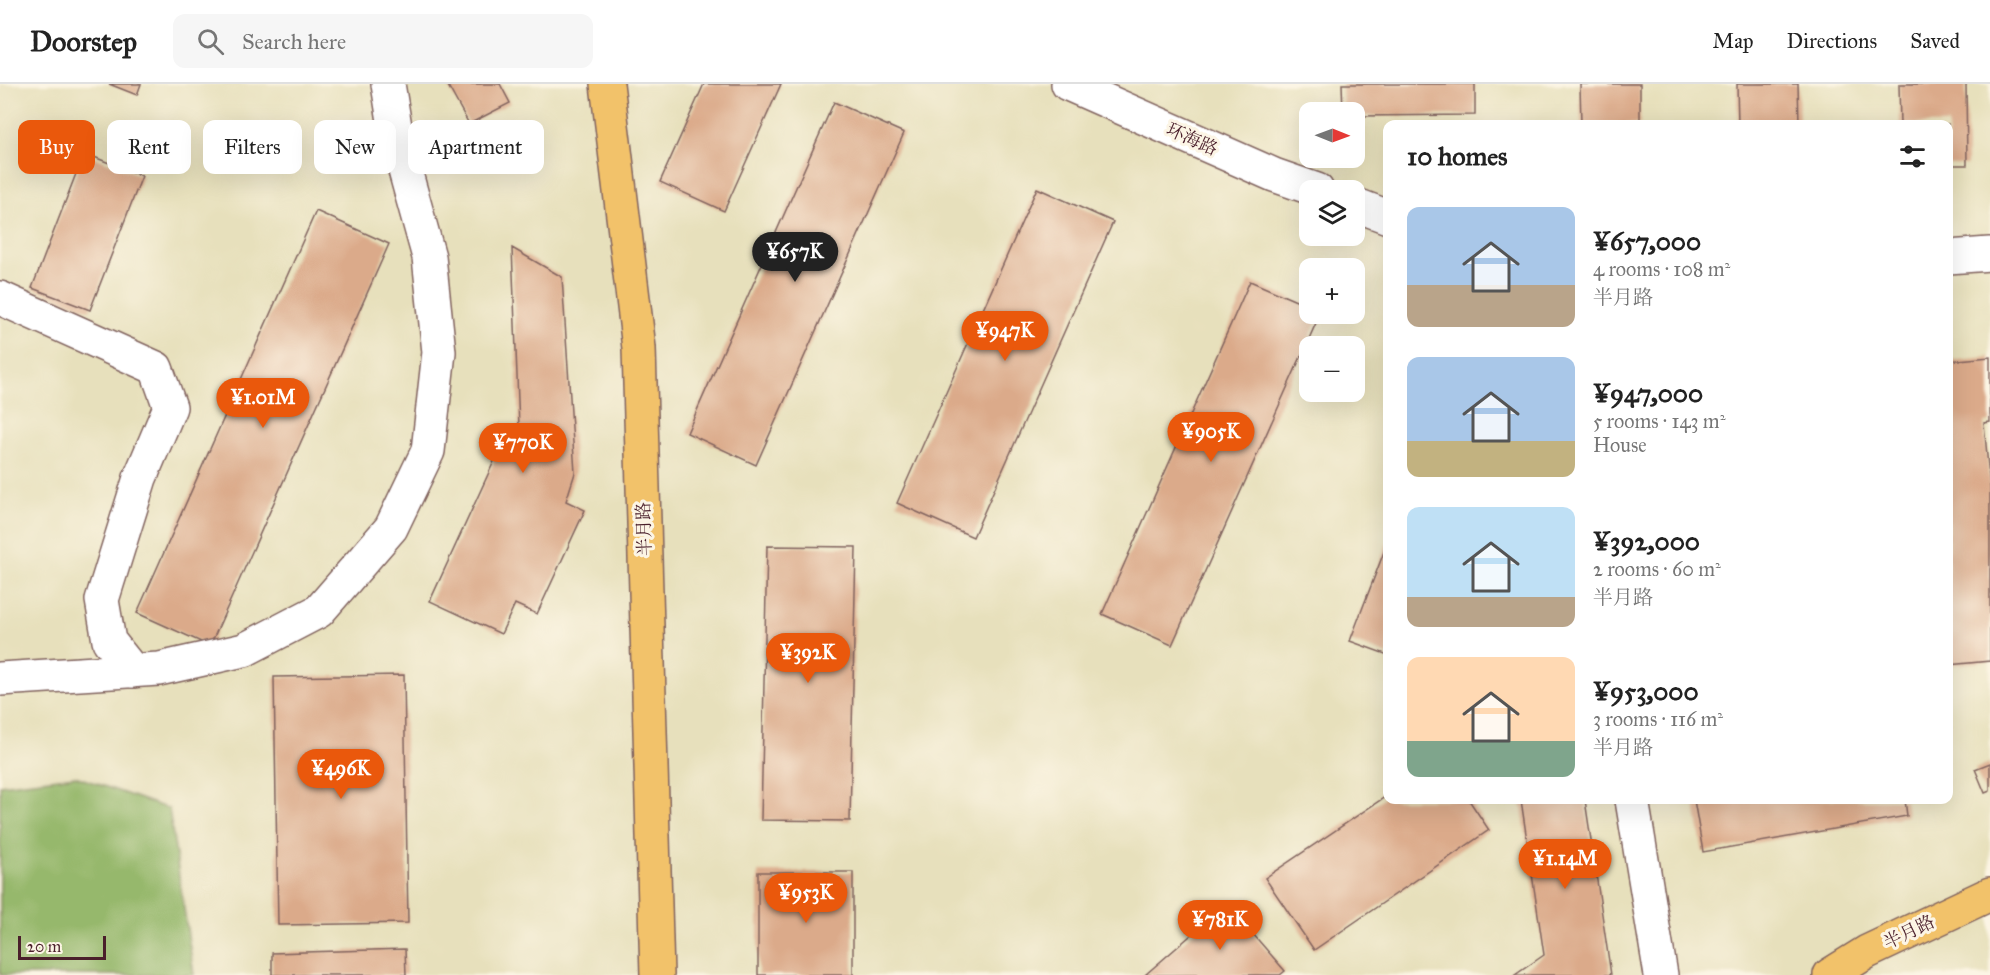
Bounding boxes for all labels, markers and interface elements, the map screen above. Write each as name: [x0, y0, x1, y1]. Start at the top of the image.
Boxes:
search box: [173, 14, 593, 68]
text: Doorstep: [30, 24, 137, 59]
icon: search: [194, 25, 227, 58]
text: Search here: [242, 28, 346, 55]
text: Map: [1713, 28, 1754, 54]
text: Directions: [1787, 28, 1877, 54]
text: Saved: [1910, 28, 1960, 54]
north arrow: [1299, 102, 1365, 168]
map controls: [1299, 102, 1365, 402]
street label: 环海路: [1163, 118, 1221, 160]
chip: Buy: [18, 120, 95, 174]
chip: Rent: [107, 120, 191, 174]
chip: Filters: [203, 120, 302, 174]
chip: New: [314, 120, 396, 174]
chip: Apartment: [408, 120, 544, 174]
text: 10 homes: [1407, 140, 1508, 172]
icon: filters: [1896, 140, 1929, 173]
button: layers: [1299, 180, 1365, 246]
text: ¥657,000: [1593, 225, 1701, 257]
icon: home: [1455, 231, 1527, 303]
pin: ¥657K: [753, 232, 837, 283]
text: ¥657K: [766, 239, 824, 263]
text: 4 rooms · 108 m²: [1593, 257, 1730, 281]
button: +: [1299, 258, 1365, 324]
text: 半月路: [1593, 285, 1653, 309]
pin: ¥947K: [963, 311, 1047, 362]
text: ¥947K: [975, 318, 1035, 342]
button: −: [1299, 336, 1365, 402]
text: ¥947,000: [1593, 377, 1703, 409]
pin: ¥1.01M: [214, 378, 312, 429]
icon: home: [1455, 381, 1527, 453]
text: ¥1.01M: [230, 385, 296, 409]
text: 5 rooms · 143 m²: [1593, 409, 1725, 433]
pin: ¥905K: [1169, 412, 1253, 463]
text: ¥905K: [1181, 419, 1241, 443]
pin: ¥770K: [481, 423, 565, 474]
text: ¥770K: [493, 430, 553, 454]
text: House: [1593, 433, 1647, 457]
street label: 半月路: [632, 502, 656, 556]
text: ¥392,000: [1593, 525, 1700, 557]
icon: home: [1455, 531, 1527, 603]
text: 2 rooms · 60 m²: [1593, 557, 1721, 581]
text: 半月路: [1593, 585, 1653, 609]
pin: ¥392K: [766, 633, 850, 684]
text: ¥392K: [780, 640, 836, 664]
text: ¥953,000: [1593, 675, 1699, 707]
icon: home: [1455, 681, 1527, 753]
text: 3 rooms · 116 m²: [1593, 707, 1723, 731]
text: 半月路: [1593, 735, 1653, 759]
pin: ¥496K: [299, 749, 383, 800]
text: ¥496K: [311, 756, 371, 780]
pin: ¥1.14M: [1516, 839, 1614, 890]
text: ¥1.14M: [1533, 846, 1597, 870]
pin: ¥953K: [764, 873, 848, 924]
text: ¥953K: [778, 880, 834, 904]
pin: ¥781K: [1178, 900, 1262, 951]
text: ¥781K: [1192, 907, 1248, 931]
street label: 半月路: [1880, 910, 1938, 954]
scale bar: [18, 933, 106, 960]
text: 20 m: [27, 937, 61, 956]

